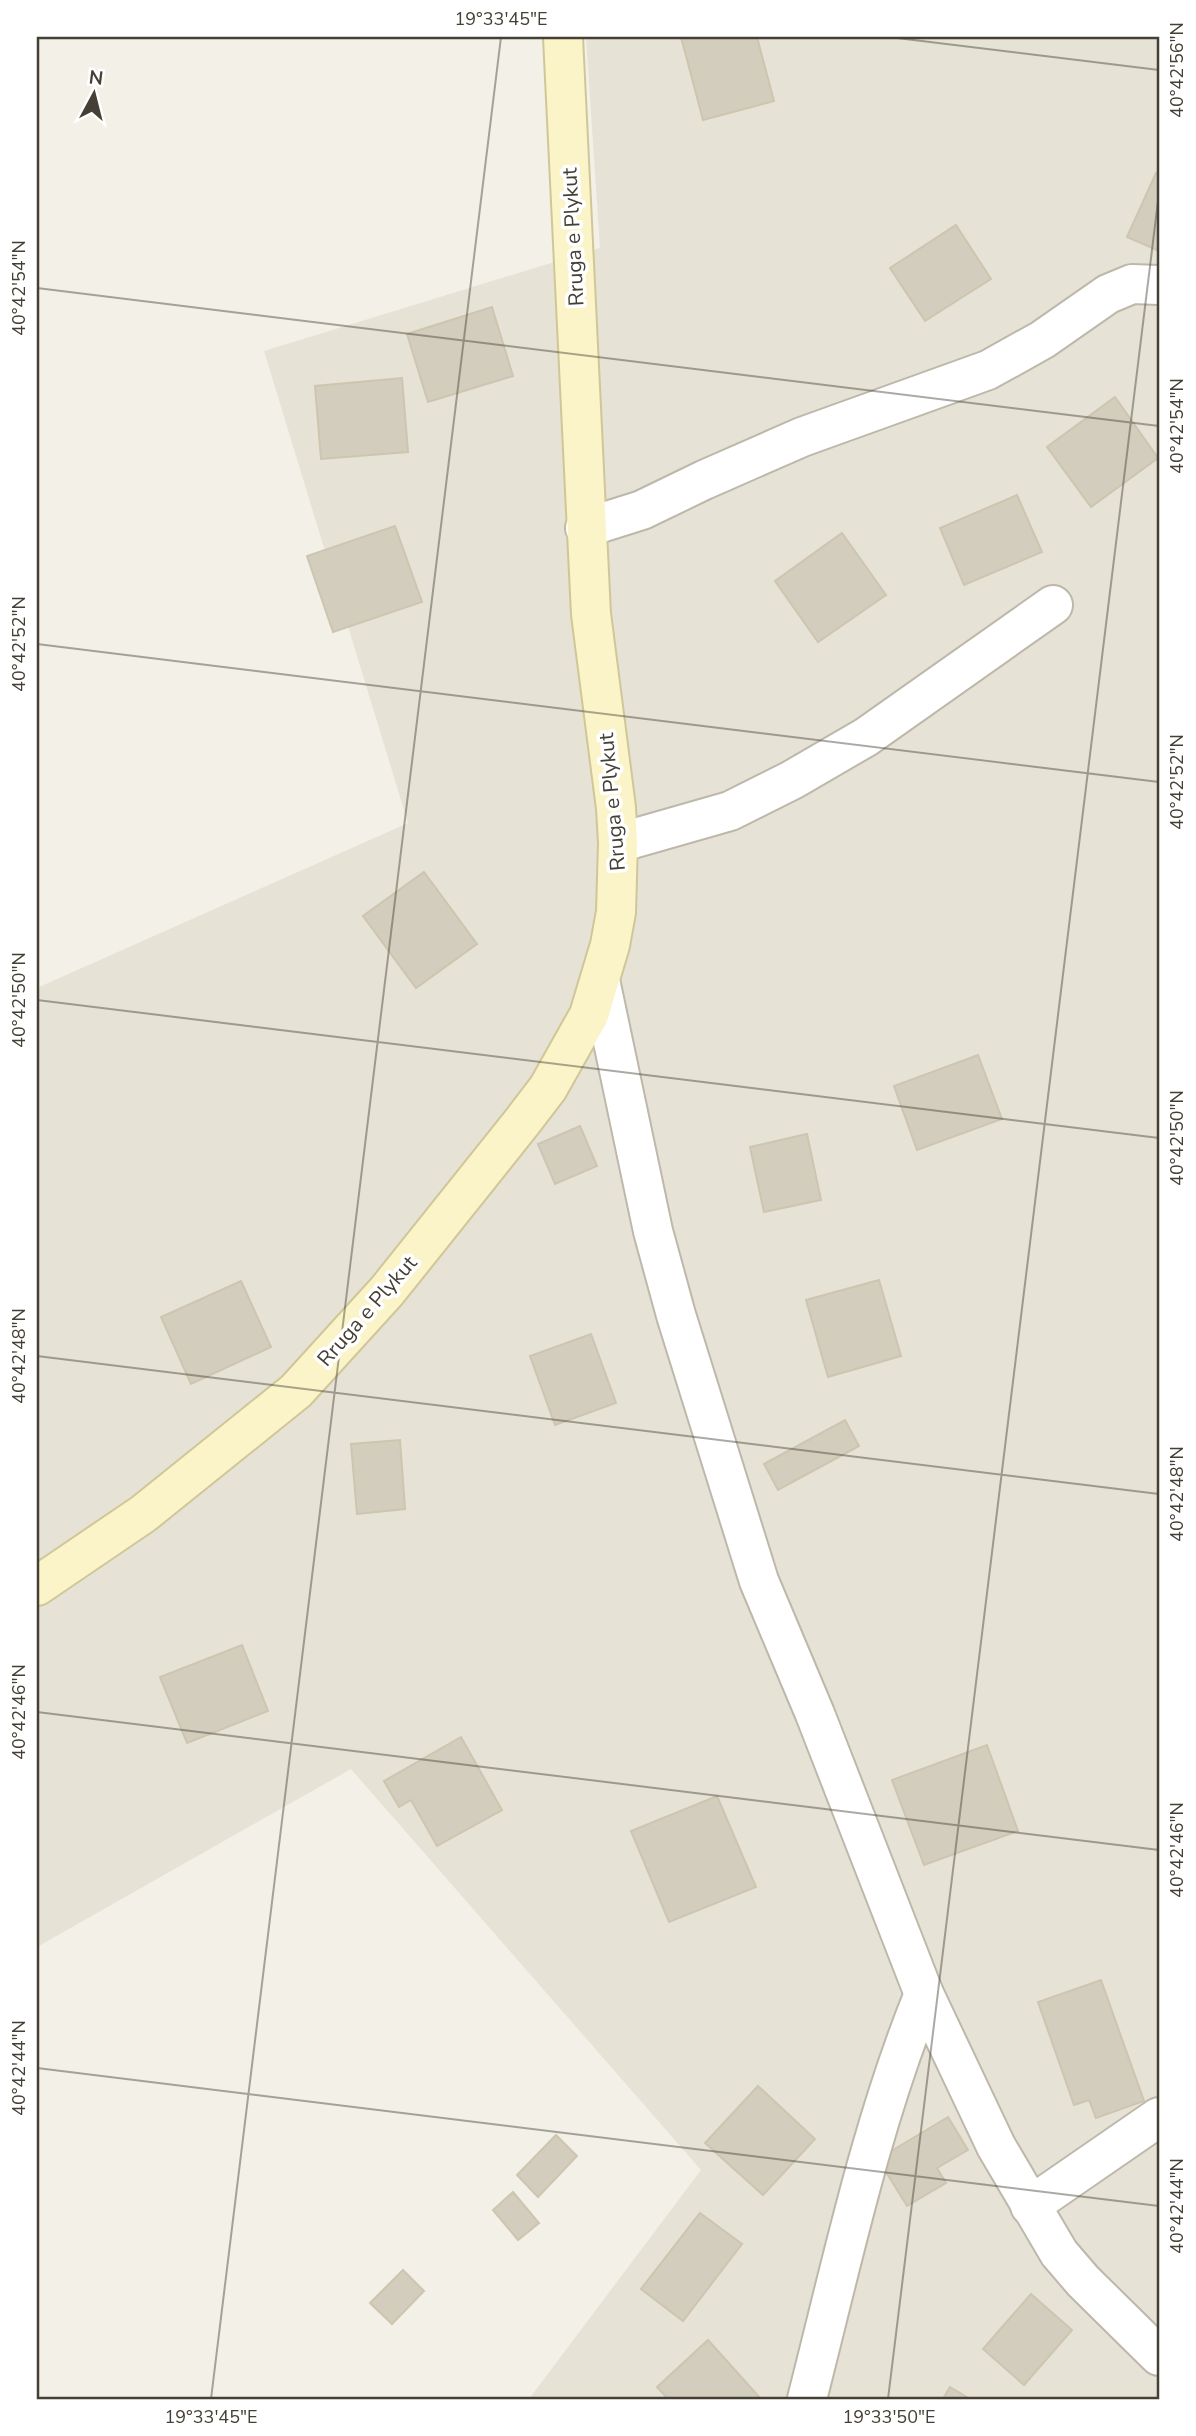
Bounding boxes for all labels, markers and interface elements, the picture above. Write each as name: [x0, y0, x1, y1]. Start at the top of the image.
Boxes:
text: 19°33'45"E: [455, 7, 548, 31]
text: 40°42'56"N: [1165, 22, 1189, 118]
north arrow: [60, 60, 130, 130]
text: N: [87, 64, 105, 92]
street label: Rruga e Plykut: [555, 166, 591, 307]
text: 40°42'54"N: [7, 240, 31, 336]
text: 40°42'54"N: [1165, 378, 1189, 474]
text: 40°42'52"N: [7, 596, 31, 692]
street label: Rruga e Plykut: [592, 731, 632, 872]
text: 40°42'52"N: [1165, 734, 1189, 830]
text: 40°42'50"N: [7, 952, 31, 1048]
text: 40°42'50"N: [1165, 1090, 1189, 1186]
street label: Rruga e Plykut: [311, 1249, 423, 1372]
text: 40°42'48"N: [7, 1308, 31, 1404]
text: 40°42'48"N: [1165, 1446, 1189, 1542]
text: 40°42'46"N: [7, 1664, 31, 1760]
text: 40°42'46"N: [1165, 1802, 1189, 1898]
text: 40°42'44"N: [7, 2020, 31, 2116]
text: 40°42'44"N: [1165, 2158, 1189, 2254]
text: 19°33'45"E: [165, 2405, 258, 2429]
text: 19°33'50"E: [843, 2405, 936, 2429]

